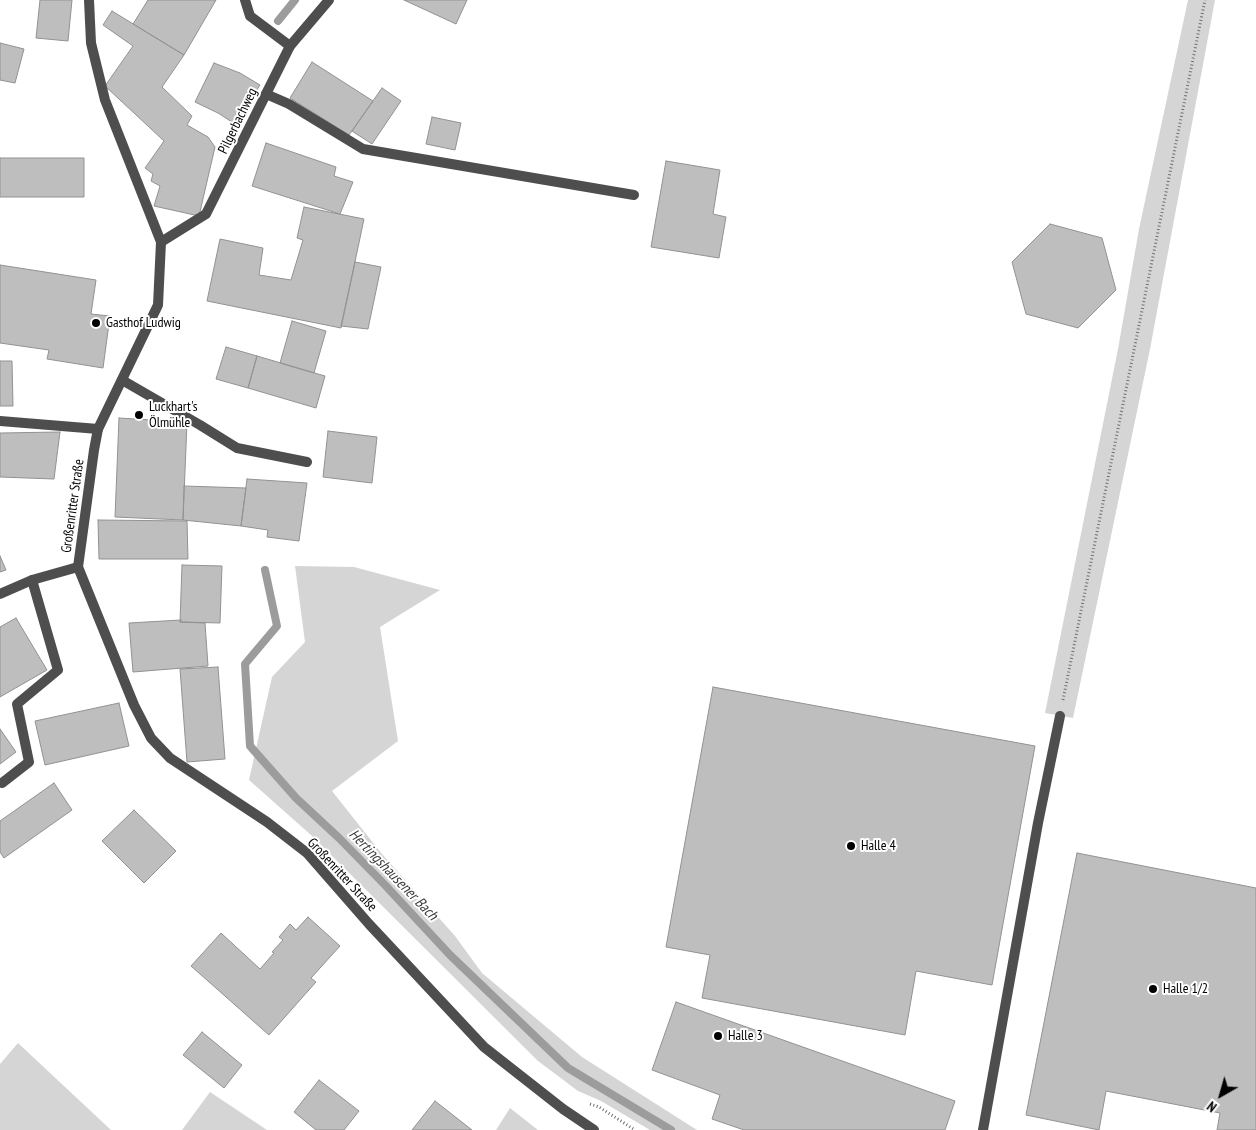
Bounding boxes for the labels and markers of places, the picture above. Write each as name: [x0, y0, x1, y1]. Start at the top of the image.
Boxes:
place label: Gasthof Ludwig: [106, 315, 181, 331]
marker: Gasthof Ludwig: [90, 317, 102, 329]
place label: Luckhart's Ölmühle: [149, 399, 197, 432]
marker: Luckhart's Ölmühle: [133, 409, 145, 421]
place label: Halle 4: [861, 838, 896, 854]
marker: Halle 4: [845, 840, 857, 852]
place label: Halle 1/2: [1163, 981, 1208, 997]
marker: Halle 1/2: [1147, 983, 1159, 995]
place label: Halle 3: [728, 1028, 763, 1044]
marker: Halle 3: [712, 1030, 724, 1042]

